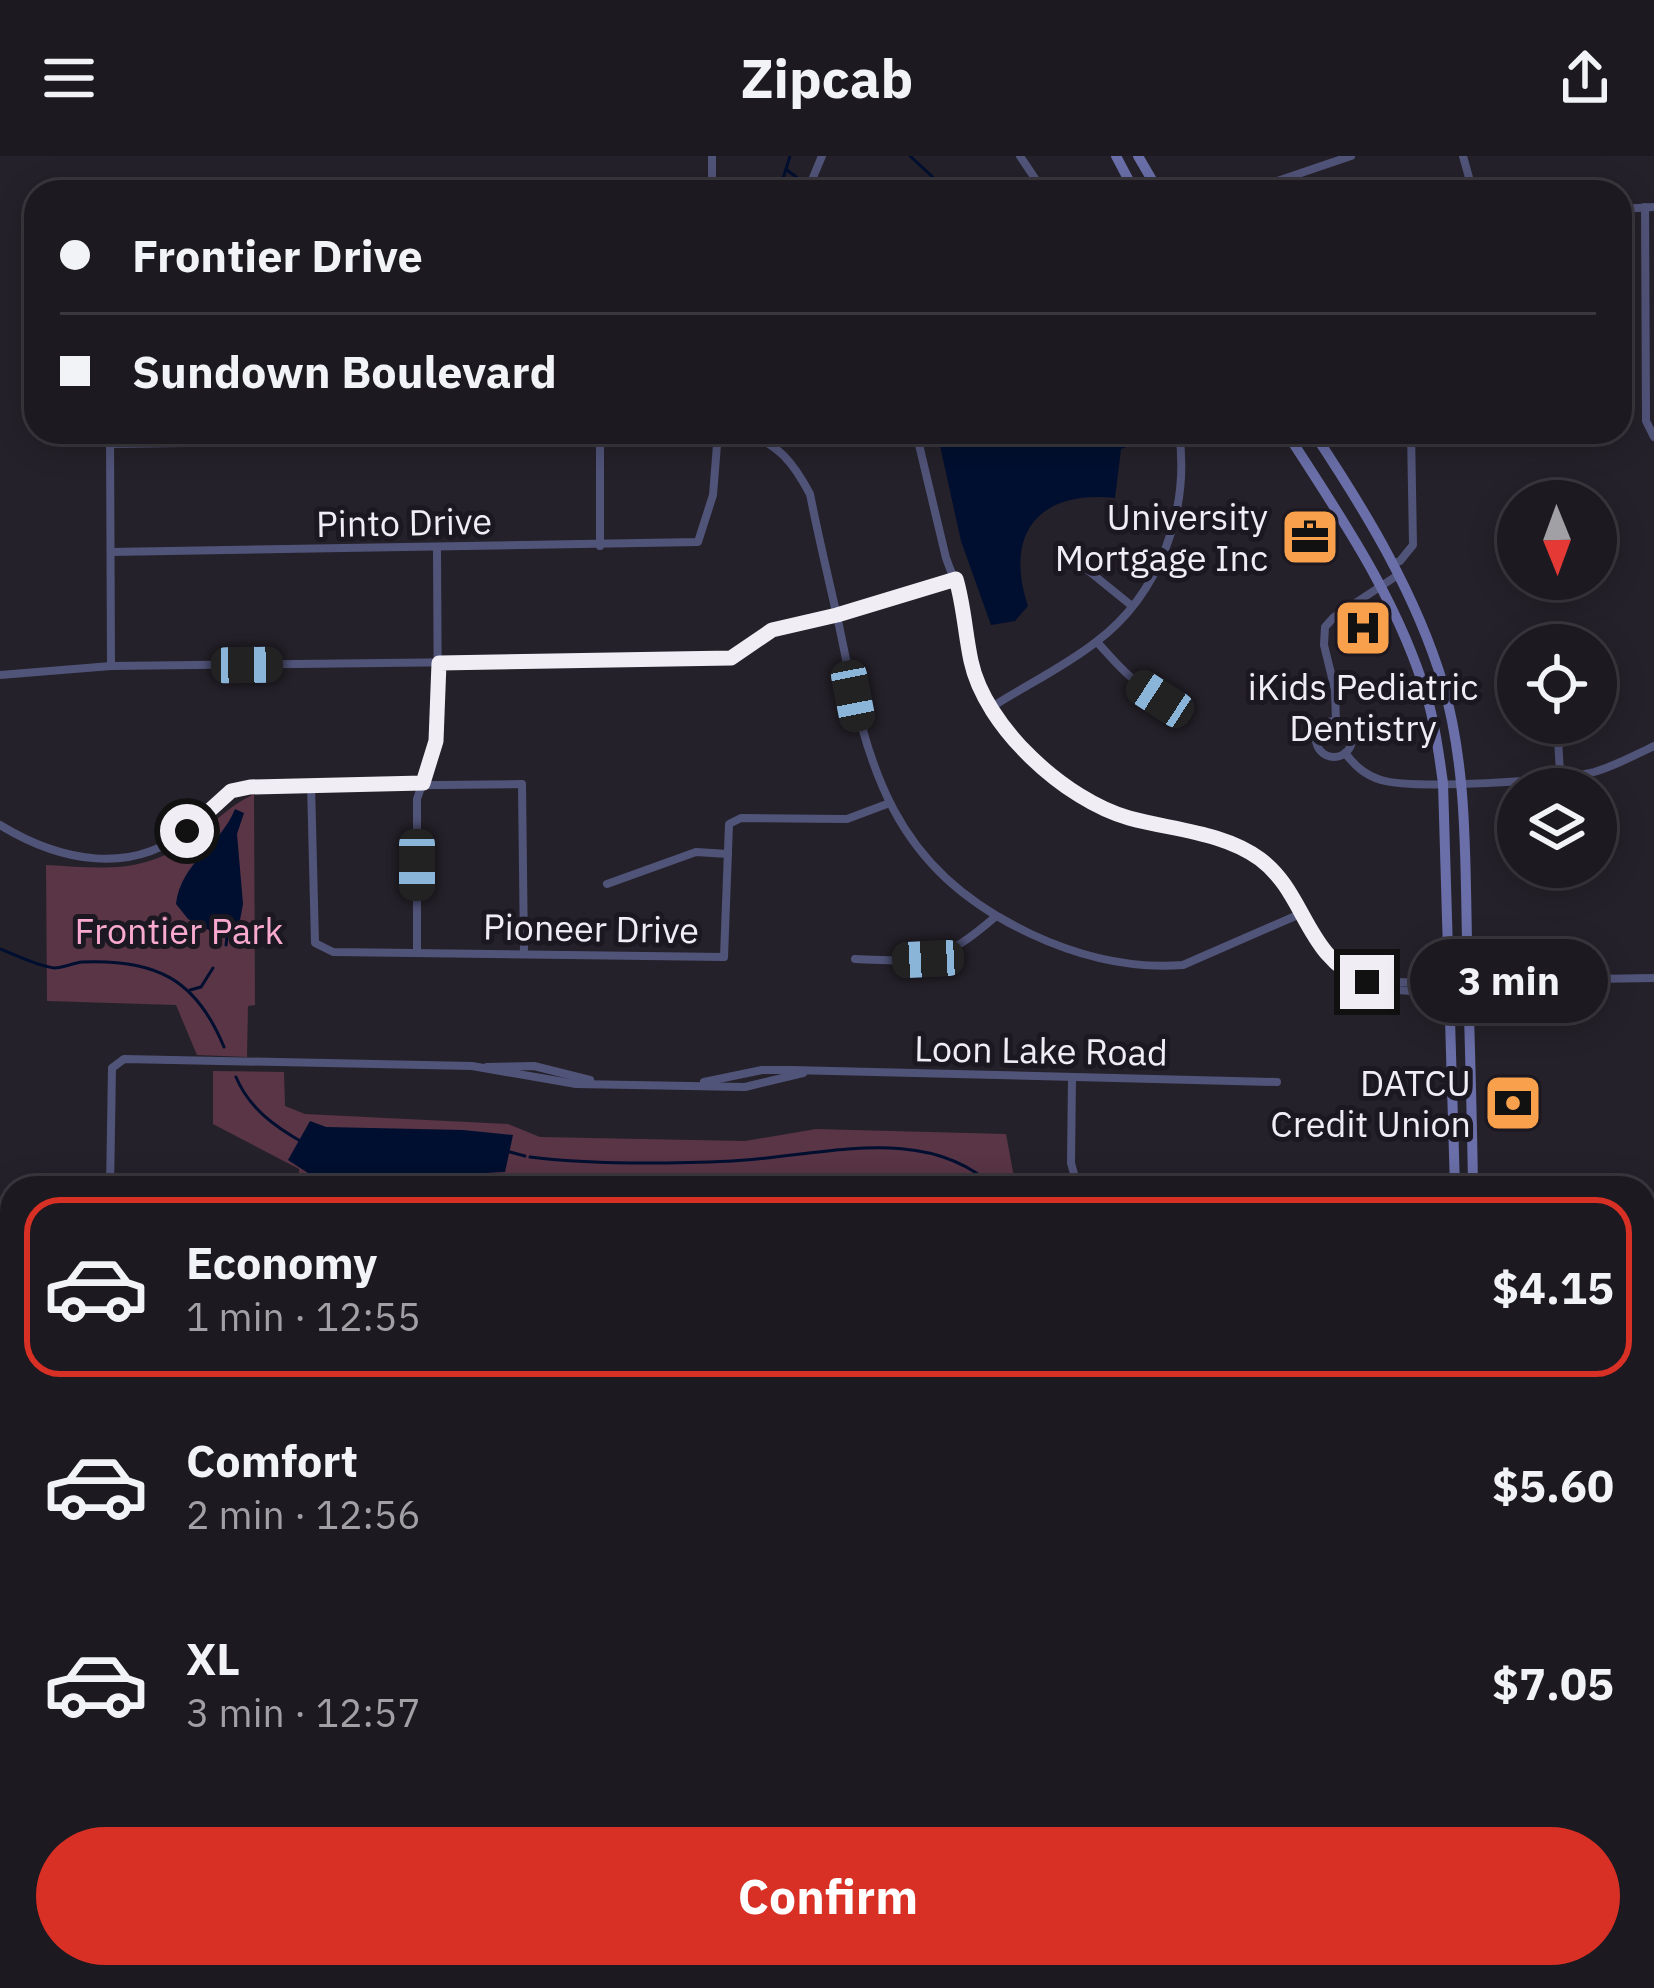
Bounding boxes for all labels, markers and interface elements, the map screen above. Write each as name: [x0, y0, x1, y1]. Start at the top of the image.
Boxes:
text: Zipcab: [741, 43, 913, 113]
icon: menu: [36, 45, 102, 111]
icon: share: [1552, 45, 1618, 111]
text: Frontier Drive: [132, 226, 423, 284]
text: Sundown Boulevard: [132, 342, 557, 400]
north arrow: [1497, 480, 1617, 600]
map controls: [1497, 480, 1617, 888]
place label: University Mortgage Inc: [1055, 493, 1268, 581]
street label: Pinto Drive: [316, 497, 492, 547]
office icon: University Mortgage Inc: [1279, 506, 1341, 568]
hospital icon: iKids Pediatric Dentistry: [1332, 597, 1394, 659]
button: locate: [1497, 624, 1617, 744]
car: [211, 646, 283, 684]
car: [828, 657, 878, 735]
place label: iKids Pediatric Dentistry: [1248, 663, 1478, 751]
car: [1120, 664, 1200, 734]
button: layers: [1497, 768, 1617, 888]
route start: [160, 804, 214, 858]
car: [399, 829, 435, 901]
street label: Pioneer Drive: [482, 903, 700, 953]
park label: Frontier Park: [74, 907, 284, 954]
car: [891, 939, 965, 979]
callout: 3 min: [1409, 940, 1607, 1024]
route end: [1340, 955, 1394, 1009]
text: 3 min: [1458, 955, 1560, 1006]
street label: Loon Lake Road: [914, 1024, 1168, 1076]
place label: DATCU Credit Union: [1270, 1059, 1471, 1147]
bank icon: DATCU Credit Union: [1482, 1072, 1544, 1134]
icon: car: [42, 1233, 150, 1341]
text: Economy: [186, 1233, 377, 1291]
text: $4.15: [1492, 1258, 1614, 1316]
text: 1 min · 12:55: [186, 1291, 421, 1342]
icon: car: [42, 1431, 150, 1539]
text: Comfort: [186, 1431, 358, 1489]
text: $5.60: [1492, 1456, 1614, 1514]
text: 2 min · 12:56: [186, 1489, 421, 1540]
icon: car: [42, 1629, 150, 1737]
text: XL: [186, 1629, 240, 1687]
text: $7.05: [1492, 1654, 1614, 1712]
text: 3 min · 12:57: [186, 1687, 421, 1738]
button: Confirm: [36, 1827, 1620, 1965]

